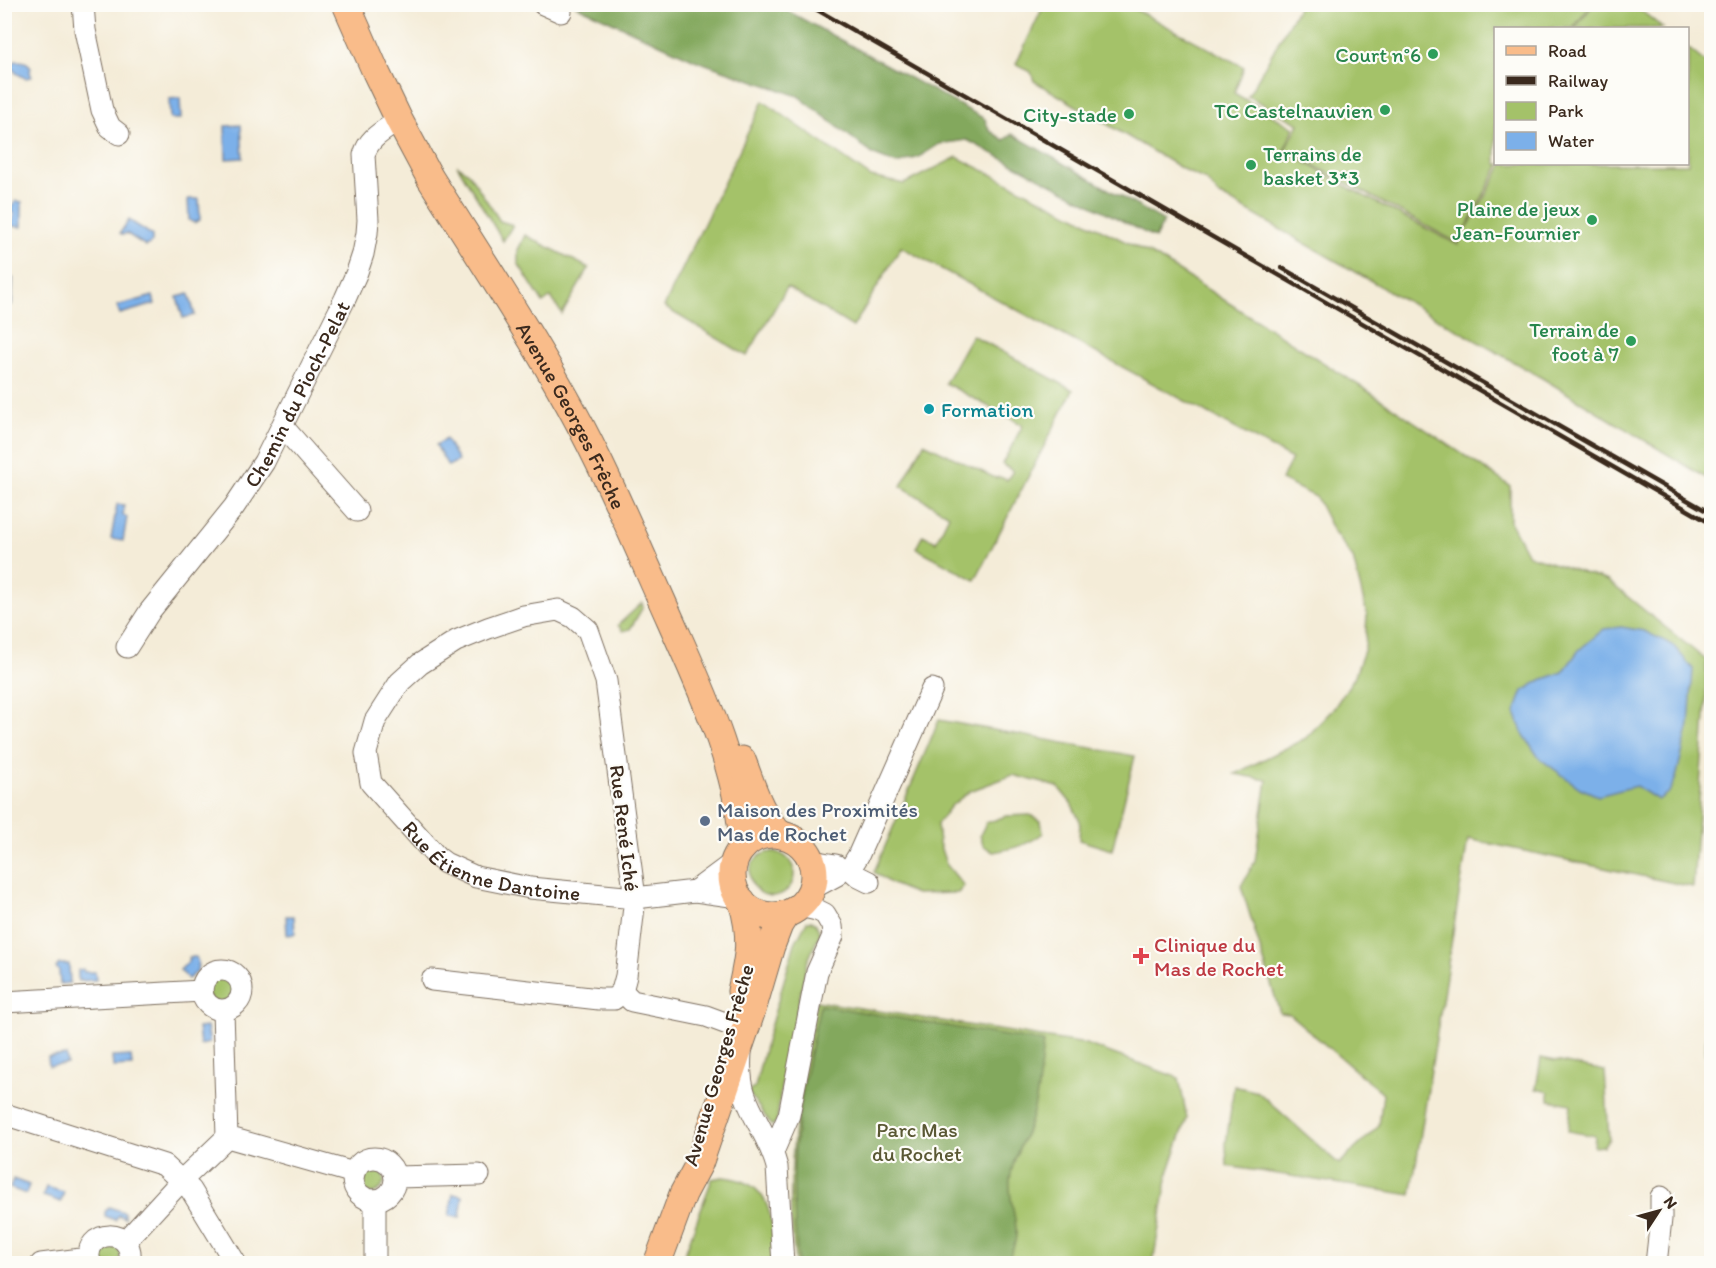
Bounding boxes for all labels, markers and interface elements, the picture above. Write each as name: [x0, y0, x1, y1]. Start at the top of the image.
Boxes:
legend: [1494, 27, 1689, 165]
text: Road: [1548, 40, 1587, 62]
place label: Court n°6: [1335, 42, 1421, 67]
marker: Court n°6: [1426, 47, 1440, 61]
text: Railway: [1548, 70, 1609, 92]
place label: TC Castelnauvien: [1214, 98, 1373, 123]
text: Park: [1548, 100, 1583, 122]
place label: City-stade: [1023, 102, 1117, 127]
marker: TC Castelnauvien: [1378, 103, 1392, 117]
marker: City-stade: [1122, 107, 1136, 121]
text: Water: [1548, 130, 1594, 152]
place label: Terrains de basket 3*3: [1263, 141, 1362, 190]
marker: Terrains de basket 3*3: [1244, 158, 1258, 172]
place label: Plaine de jeux Jean-Fournier: [1452, 196, 1581, 245]
marker: Plaine de jeux Jean-Fournier: [1585, 213, 1599, 227]
street label: Chemin du Pioch-Pelat: [238, 296, 355, 492]
street label: Avenue Georges Frêche: [511, 317, 632, 513]
place label: Terrain de foot à 7: [1529, 317, 1619, 366]
marker: Terrain de foot à 7: [1624, 334, 1638, 348]
place label: Formation: [941, 397, 1033, 422]
marker: Formation: [922, 402, 936, 416]
street label: Rue René Iché: [605, 763, 645, 893]
place label: Maison des Proximités Mas de Rochet: [717, 797, 918, 846]
marker: Maison des Proximités Mas de Rochet: [698, 814, 712, 828]
street label: Rue Étienne Dantoine: [398, 815, 581, 905]
place label: Clinique du Mas de Rochet: [1154, 932, 1284, 981]
marker: Clinique du Mas de Rochet: [1132, 947, 1150, 965]
street label: Avenue Georges Frêche: [677, 961, 759, 1169]
park label: Parc Mas du Rochet: [872, 1117, 962, 1166]
north arrow: [1629, 1181, 1689, 1241]
text: N: [1660, 1193, 1682, 1212]

